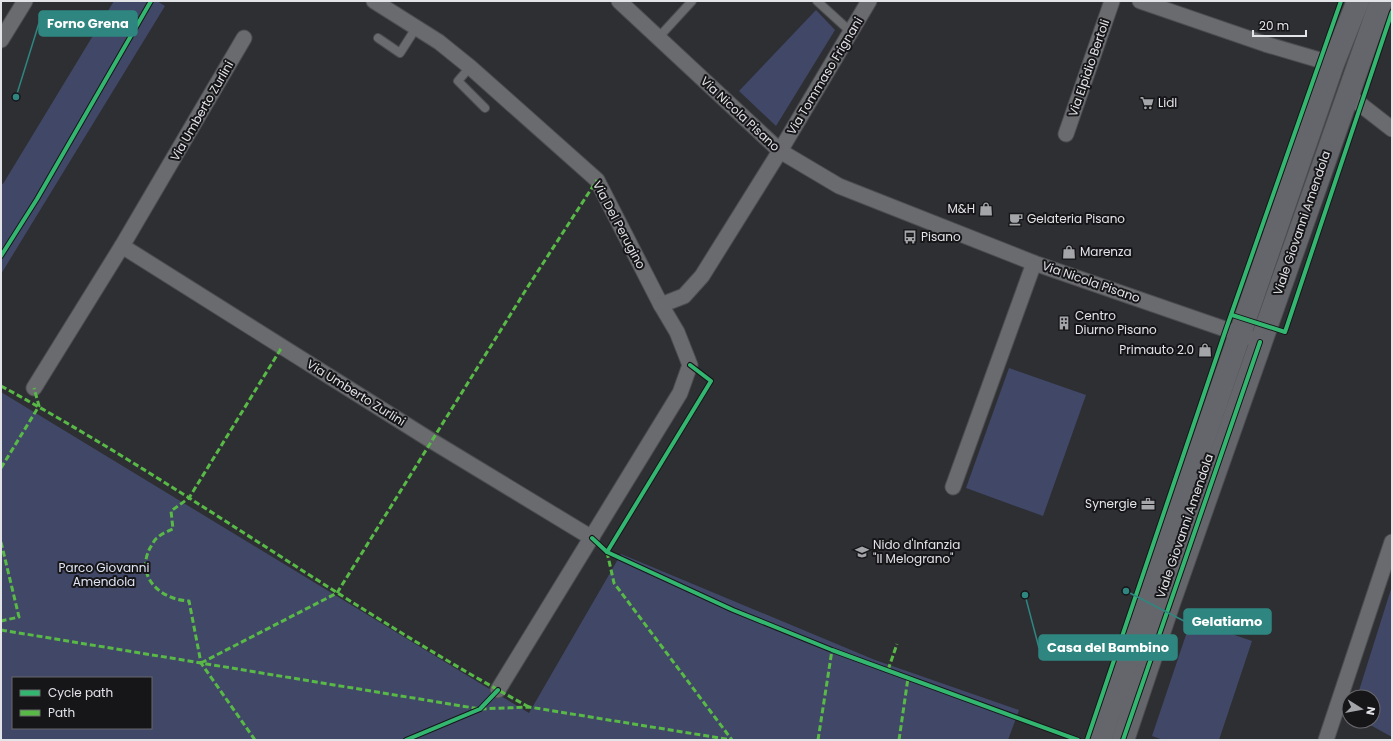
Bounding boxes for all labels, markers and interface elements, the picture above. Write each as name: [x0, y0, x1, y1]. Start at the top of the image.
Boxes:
callout: Forno Grena: [39, 11, 137, 36]
scale bar: [1253, 12, 1306, 38]
text: Forno Grena: [47, 14, 129, 33]
street label: Via Tommaso Frignani: [783, 14, 867, 138]
street label: Via Elpidio Bertoli: [1064, 17, 1113, 119]
text: 20 m: [1259, 17, 1289, 34]
street label: Via Umberto Zurlini: [166, 57, 237, 164]
street label: Via Nicola Pisano: [697, 72, 784, 155]
place label: Lidl: [1158, 94, 1177, 111]
supermarket icon: Lidl: [1139, 95, 1155, 111]
street label: Viale Giovanni Amendola: [1269, 148, 1334, 297]
street label: Via Del Perugino: [589, 178, 650, 272]
place label: M&H: [947, 200, 975, 217]
shop icon: M&H: [978, 201, 994, 217]
place label: Gelateria Pisano: [1027, 210, 1125, 227]
cafe icon: Gelateria Pisano: [1008, 211, 1024, 227]
place label: Pisano: [921, 228, 961, 245]
bus stop icon: Pisano: [902, 229, 918, 245]
place label: Marenza: [1080, 243, 1132, 260]
shop icon: Marenza: [1061, 244, 1077, 260]
street label: Via Nicola Pisano: [1040, 257, 1143, 306]
place label: Centro Diurno Pisano: [1075, 307, 1157, 338]
building icon: Centro Diurno Pisano: [1056, 315, 1072, 331]
place label: Primauto 2.0: [1119, 341, 1194, 358]
shop icon: Primauto 2.0: [1197, 342, 1213, 358]
street label: Via Umberto Zurlini: [304, 355, 409, 430]
street label: Viale Giovanni Amendola: [1152, 451, 1217, 600]
place label: Synergie: [1085, 495, 1137, 512]
office icon: Synergie: [1140, 496, 1156, 512]
place label: Nido d'Infanzia "Il Melograno": [873, 536, 960, 567]
school or university icon: Nido d'Infanzia "Il Melograno": [854, 544, 870, 560]
park label: Parco Giovanni Amendola: [59, 559, 149, 590]
callout: Gelatiamo: [1184, 609, 1271, 634]
text: Gelatiamo: [1192, 612, 1262, 631]
callout: Casa del Bambino: [1039, 635, 1177, 660]
text: Casa del Bambino: [1047, 638, 1169, 657]
legend: [12, 677, 152, 729]
text: Cycle path: [48, 684, 113, 701]
north arrow: [1341, 689, 1381, 729]
text: Path: [48, 704, 75, 721]
text: N: [1362, 705, 1379, 716]

